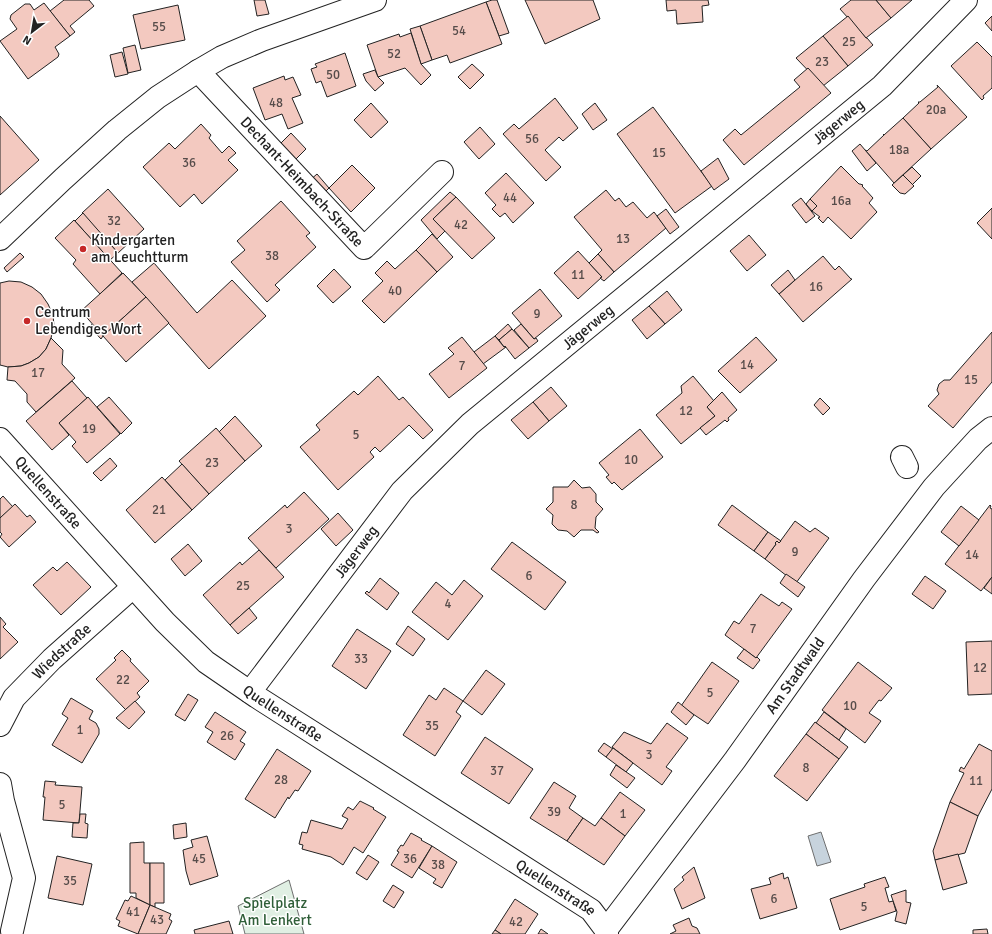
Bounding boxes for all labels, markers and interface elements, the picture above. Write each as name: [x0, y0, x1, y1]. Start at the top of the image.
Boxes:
north arrow: [12, 12, 52, 52]
house number: 55: [152, 19, 166, 35]
house number: 54: [452, 23, 466, 39]
text: N: [20, 33, 34, 48]
house number: 25: [842, 34, 856, 50]
house number: 52: [387, 46, 401, 62]
house number: 23: [815, 54, 829, 70]
house number: 50: [326, 67, 340, 83]
house number: 48: [269, 95, 283, 111]
street label: Jägerweg: [809, 95, 868, 148]
house number: 20a: [926, 102, 946, 118]
street label: Dechant-Heimbach-Straße: [237, 113, 367, 251]
house number: 56: [525, 131, 539, 147]
house number: 18a: [889, 142, 909, 158]
house number: 15: [652, 145, 666, 161]
house number: 36: [182, 155, 196, 171]
house number: 44: [503, 190, 517, 206]
house number: 16a: [831, 193, 851, 209]
house number: 32: [107, 213, 121, 229]
house number: 42: [454, 217, 468, 233]
place label: Kindergarten am Leuchtturm: [91, 231, 188, 266]
house number: 13: [616, 231, 630, 247]
marker: Kindergarten am Leuchtturm: [78, 244, 88, 254]
house number: 38: [265, 248, 279, 264]
house number: 11: [571, 267, 585, 283]
house number: 16: [809, 279, 823, 295]
house number: 40: [388, 283, 402, 299]
street label: Jägerweg: [559, 301, 617, 354]
place label: Centrum Lebendiges Wort: [35, 303, 142, 338]
house number: 9: [533, 306, 541, 322]
marker: Centrum Lebendiges Wort: [22, 316, 32, 326]
house number: 14: [740, 357, 754, 373]
house number: 7: [458, 358, 466, 374]
house number: 17: [31, 365, 45, 381]
house number: 15: [964, 372, 978, 388]
house number: 12: [679, 403, 693, 419]
house number: 19: [82, 421, 96, 437]
house number: 5: [352, 427, 360, 443]
street label: Quellenstraße: [11, 452, 86, 532]
house number: 10: [624, 452, 638, 468]
house number: 23: [205, 455, 219, 471]
house number: 8: [570, 497, 578, 513]
house number: 21: [152, 502, 166, 518]
house number: 3: [285, 521, 293, 537]
street label: Jägerweg: [331, 522, 382, 581]
house number: 9: [791, 544, 799, 560]
house number: 14: [965, 547, 979, 563]
house number: 6: [525, 568, 533, 584]
house number: 25: [236, 578, 250, 594]
house number: 4: [444, 596, 452, 612]
street label: Wiedstraße: [28, 620, 95, 683]
house number: 7: [749, 621, 757, 637]
street label: Am Stadtwald: [762, 634, 828, 717]
house number: 33: [354, 651, 368, 667]
house number: 12: [973, 660, 987, 676]
house number: 22: [116, 672, 130, 688]
street label: Quellenstraße: [239, 681, 326, 746]
house number: 5: [706, 685, 714, 701]
house number: 10: [843, 698, 857, 714]
house number: 35: [425, 718, 439, 734]
house number: 1: [76, 722, 84, 738]
house number: 26: [220, 728, 234, 744]
house number: 3: [645, 747, 653, 763]
house number: 8: [802, 760, 810, 776]
house number: 37: [490, 763, 504, 779]
house number: 28: [274, 772, 288, 788]
house number: 11: [969, 773, 983, 789]
house number: 5: [58, 797, 66, 813]
house number: 39: [547, 804, 561, 820]
house number: 1: [619, 806, 627, 822]
house number: 45: [192, 851, 206, 867]
house number: 36: [403, 851, 417, 867]
street label: Quellenstraße: [512, 855, 601, 919]
house number: 38: [431, 857, 445, 873]
house number: 35: [63, 873, 77, 889]
house number: 6: [770, 891, 778, 907]
park label: Spielplatz Am Lenkert: [238, 894, 312, 929]
house number: 5: [860, 899, 868, 915]
house number: 41: [126, 904, 140, 920]
house number: 43: [150, 912, 164, 928]
house number: 42: [509, 914, 523, 930]

